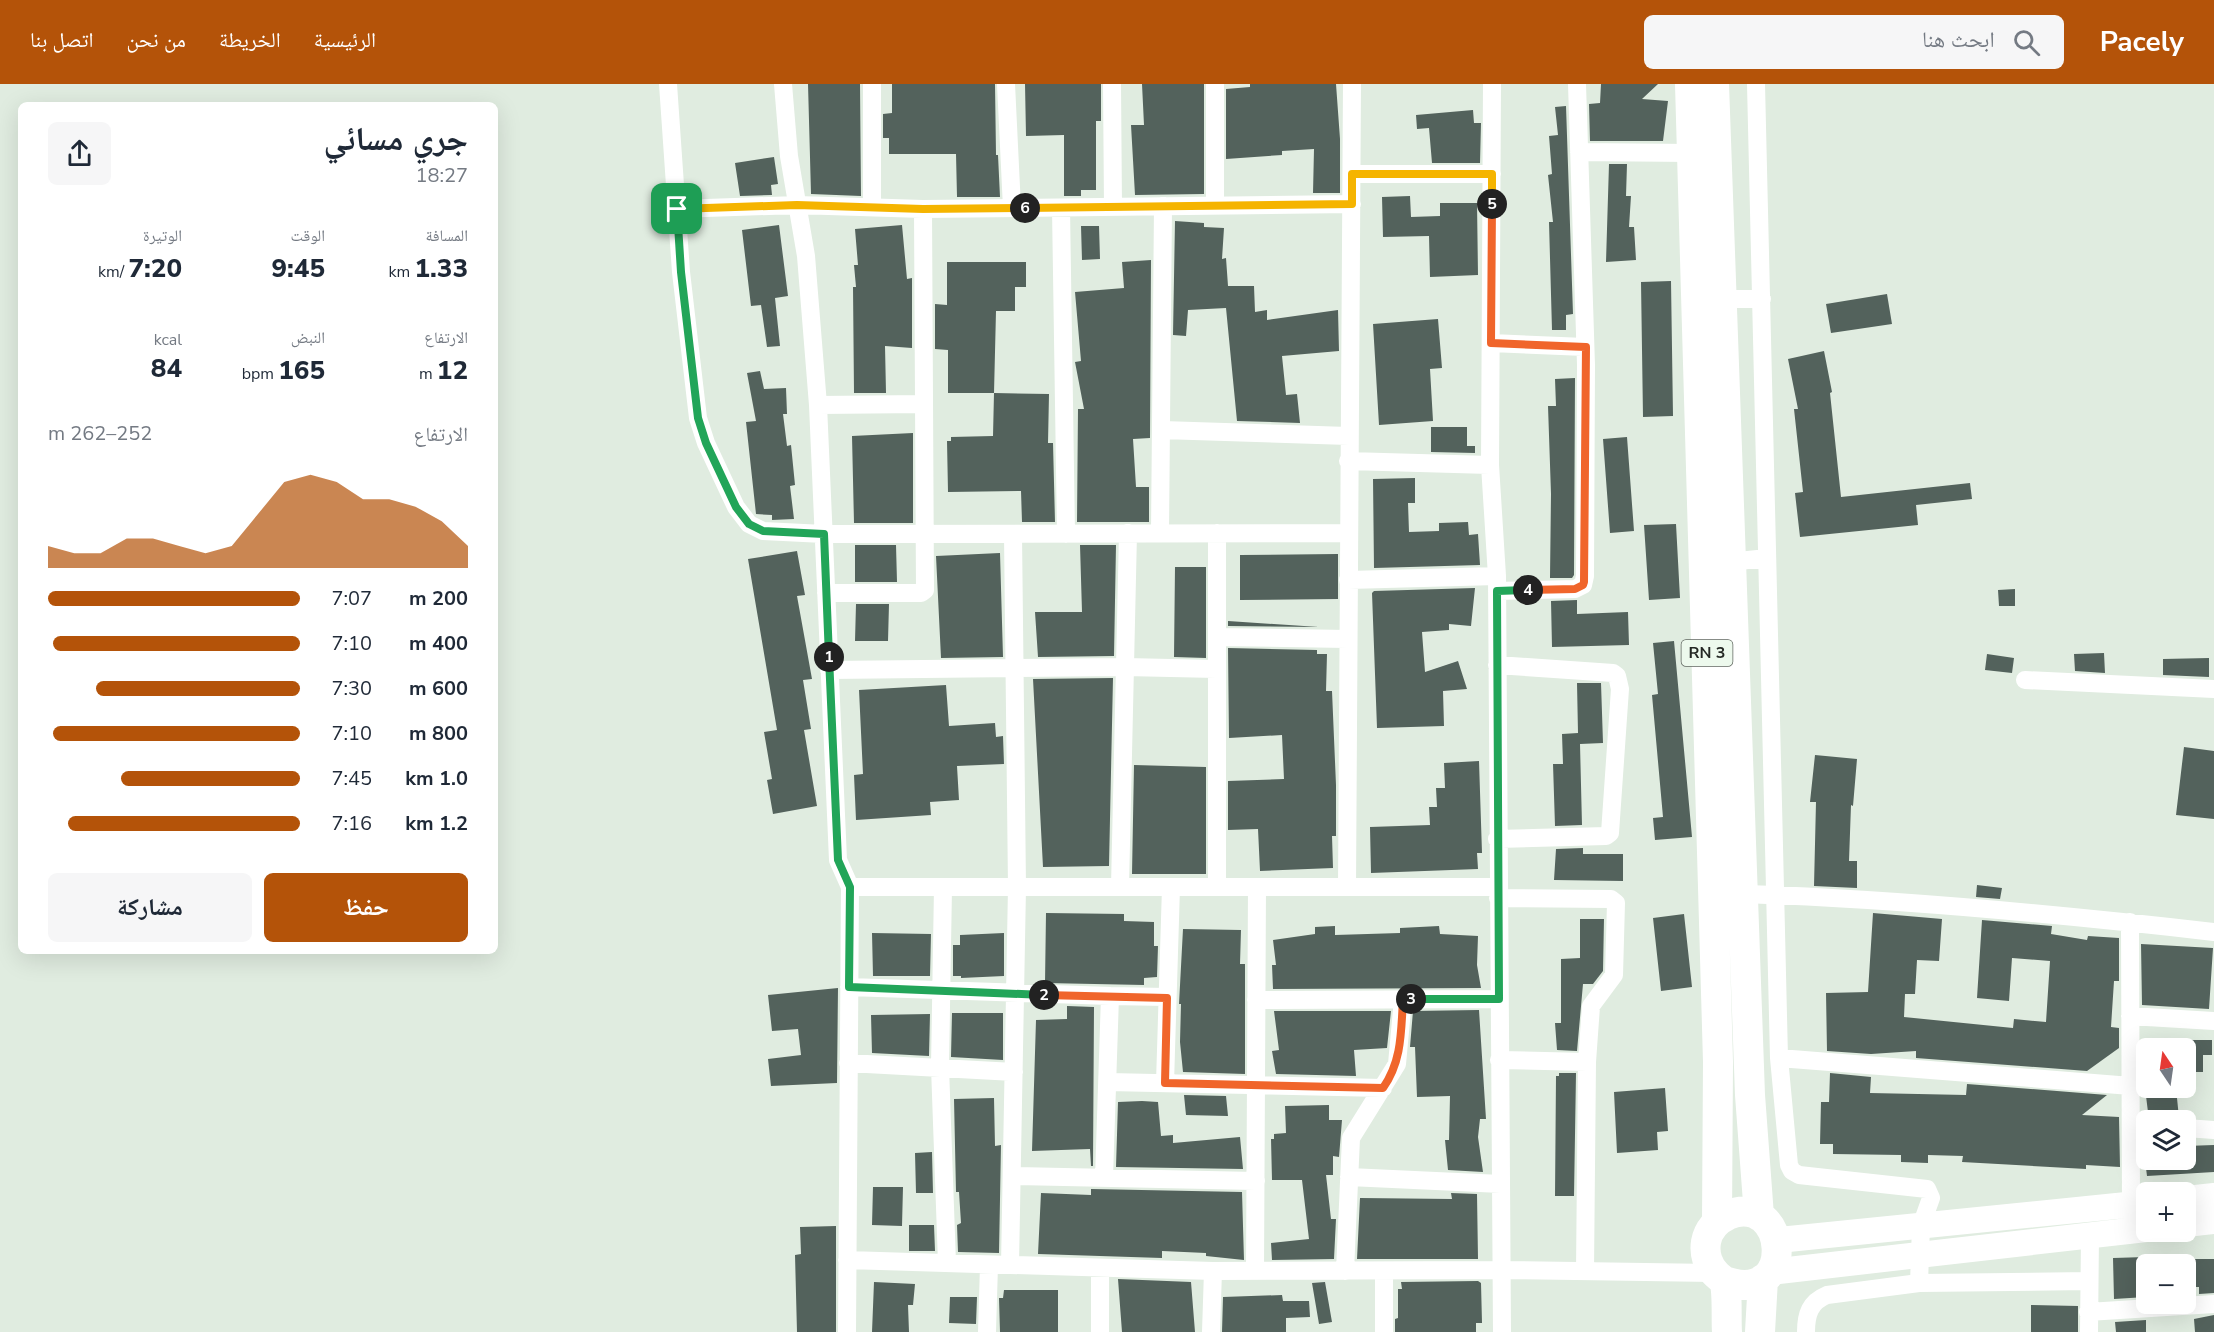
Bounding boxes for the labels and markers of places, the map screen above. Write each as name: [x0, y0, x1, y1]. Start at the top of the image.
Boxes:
pin: [651, 183, 702, 234]
pin: 5: [1477, 189, 1507, 219]
pin: 6: [1010, 193, 1040, 223]
pin: 4: [1513, 575, 1543, 605]
pin: 1: [814, 642, 844, 672]
pin: 2: [1029, 980, 1059, 1010]
pin: 3: [1396, 984, 1426, 1014]

